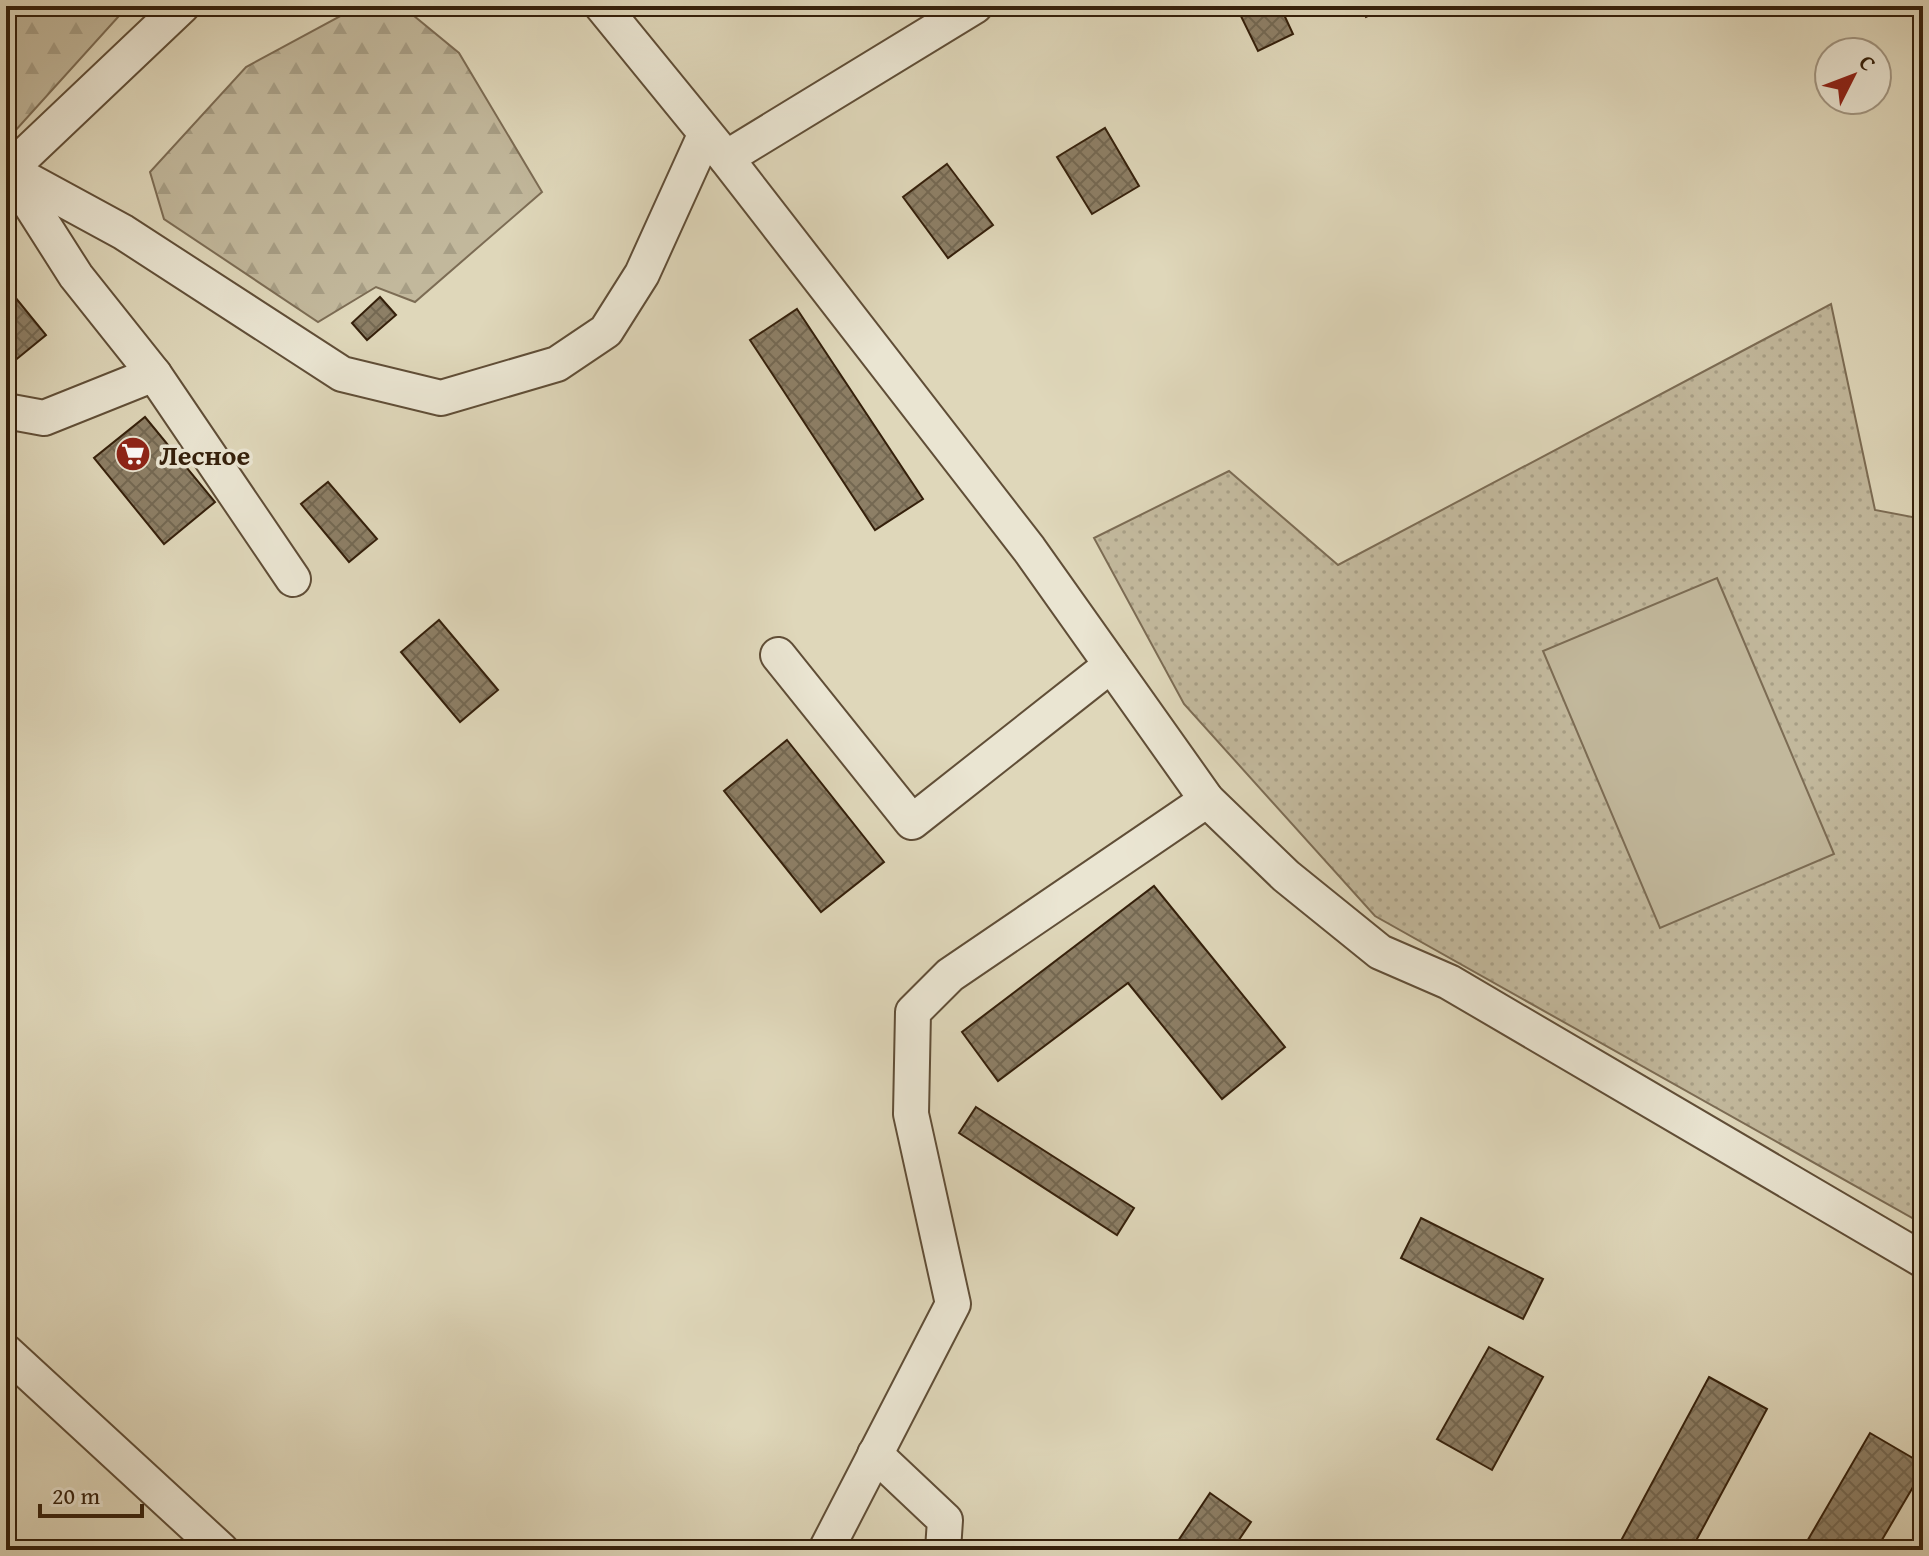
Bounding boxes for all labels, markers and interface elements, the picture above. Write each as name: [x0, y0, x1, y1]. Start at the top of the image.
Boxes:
north arrow: [1813, 36, 1893, 116]
text: С: [1852, 47, 1884, 78]
place label: Лесное: [159, 434, 250, 475]
supermarket icon: Лесное: [114, 435, 152, 473]
scale bar: [40, 1468, 142, 1518]
text: 20 m: [52, 1478, 100, 1513]

